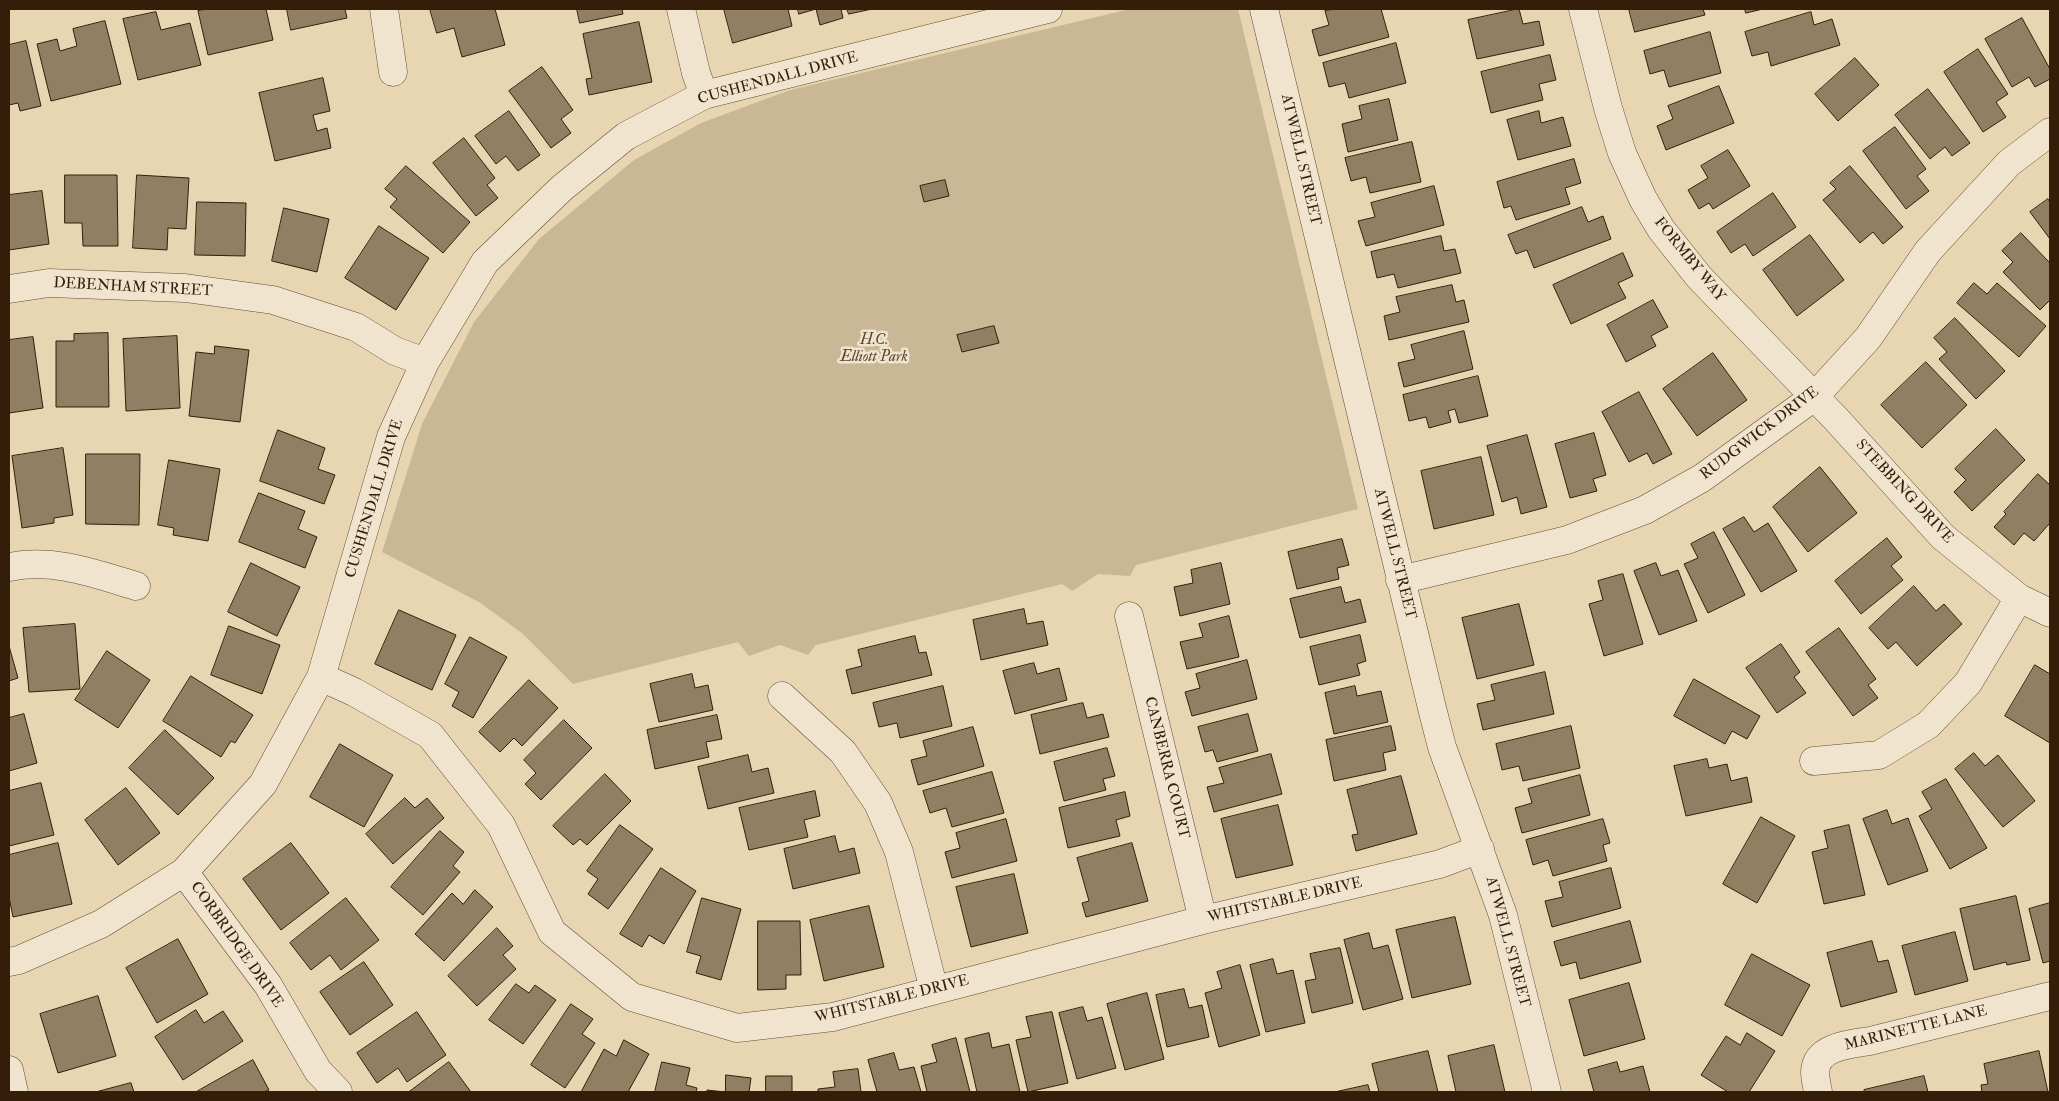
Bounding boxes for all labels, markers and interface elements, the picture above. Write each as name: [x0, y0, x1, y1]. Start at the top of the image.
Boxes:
street label: CUSHENDALL DRIVE: [696, 49, 860, 109]
street label: ATWELL STREET: [1276, 93, 1324, 227]
street label: FORMBY WAY: [1649, 214, 1729, 306]
street label: DEBENHAM STREET: [53, 275, 213, 301]
park label: H.C. Elliott Park: [840, 332, 908, 367]
street label: RUDGWICK DRIVE: [1697, 384, 1823, 484]
street label: CUSHENDALL DRIVE: [342, 417, 408, 581]
street label: STEBBING DRIVE: [1851, 436, 1957, 548]
street label: ATWELL STREET: [1369, 487, 1419, 621]
street label: CANBERRA COURT: [1140, 695, 1192, 841]
street label: WHITSTABLE DRIVE: [1206, 874, 1364, 928]
street label: ATWELL STREET: [1481, 875, 1533, 1009]
street label: CORBRIDGE DRIVE: [186, 879, 286, 1011]
street label: WHITSTABLE DRIVE: [813, 972, 971, 1028]
street label: MARINETTE LANE: [1843, 1003, 1989, 1055]

